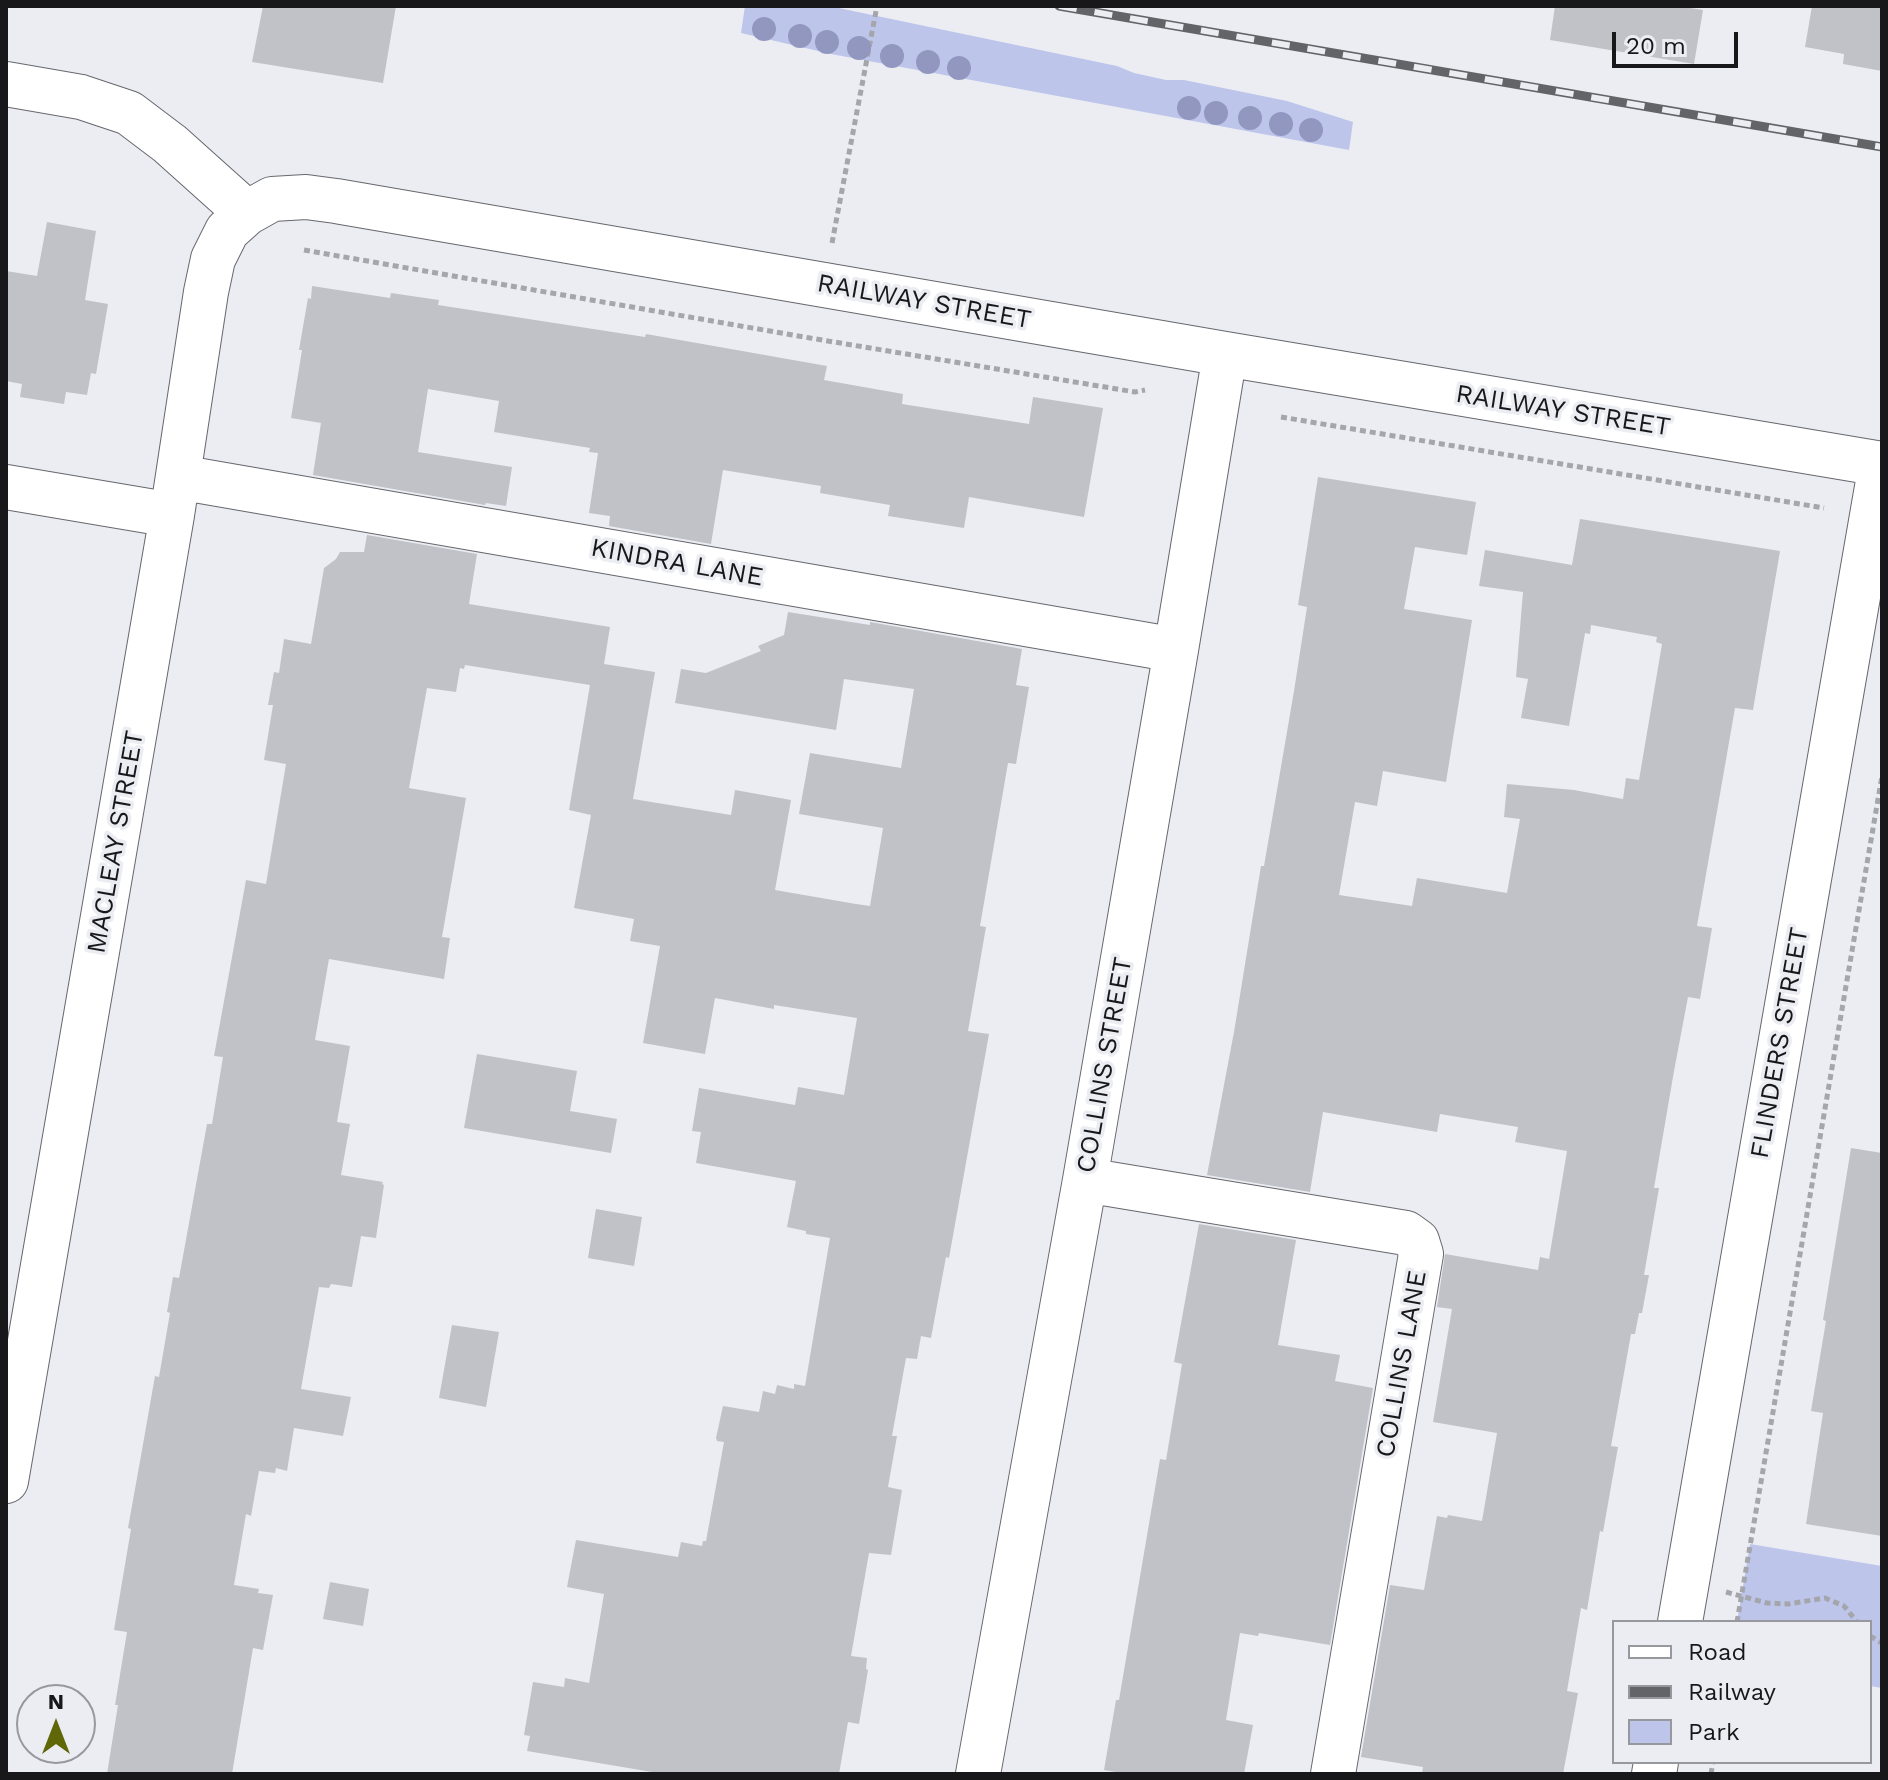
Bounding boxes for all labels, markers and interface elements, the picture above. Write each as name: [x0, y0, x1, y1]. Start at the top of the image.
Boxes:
scale bar: [1616, 16, 1742, 66]
text: 20 m: [1626, 32, 1686, 60]
street label: RAILWAY STREET: [815, 268, 1033, 336]
street label: RAILWAY STREET: [1453, 379, 1673, 443]
street label: KINDRA LANE: [588, 533, 766, 593]
street label: MACLEAY STREET: [81, 728, 151, 956]
street label: FLINDERS STREET: [1744, 925, 1816, 1161]
street label: COLLINS STREET: [1071, 955, 1139, 1175]
street label: COLLINS LANE: [1370, 1268, 1434, 1460]
legend: [1612, 1620, 1872, 1764]
text: Road: [1688, 1638, 1747, 1666]
text: Railway: [1688, 1678, 1776, 1706]
north arrow: [16, 1684, 96, 1764]
text: N: [48, 1689, 64, 1714]
text: Park: [1688, 1718, 1740, 1746]

